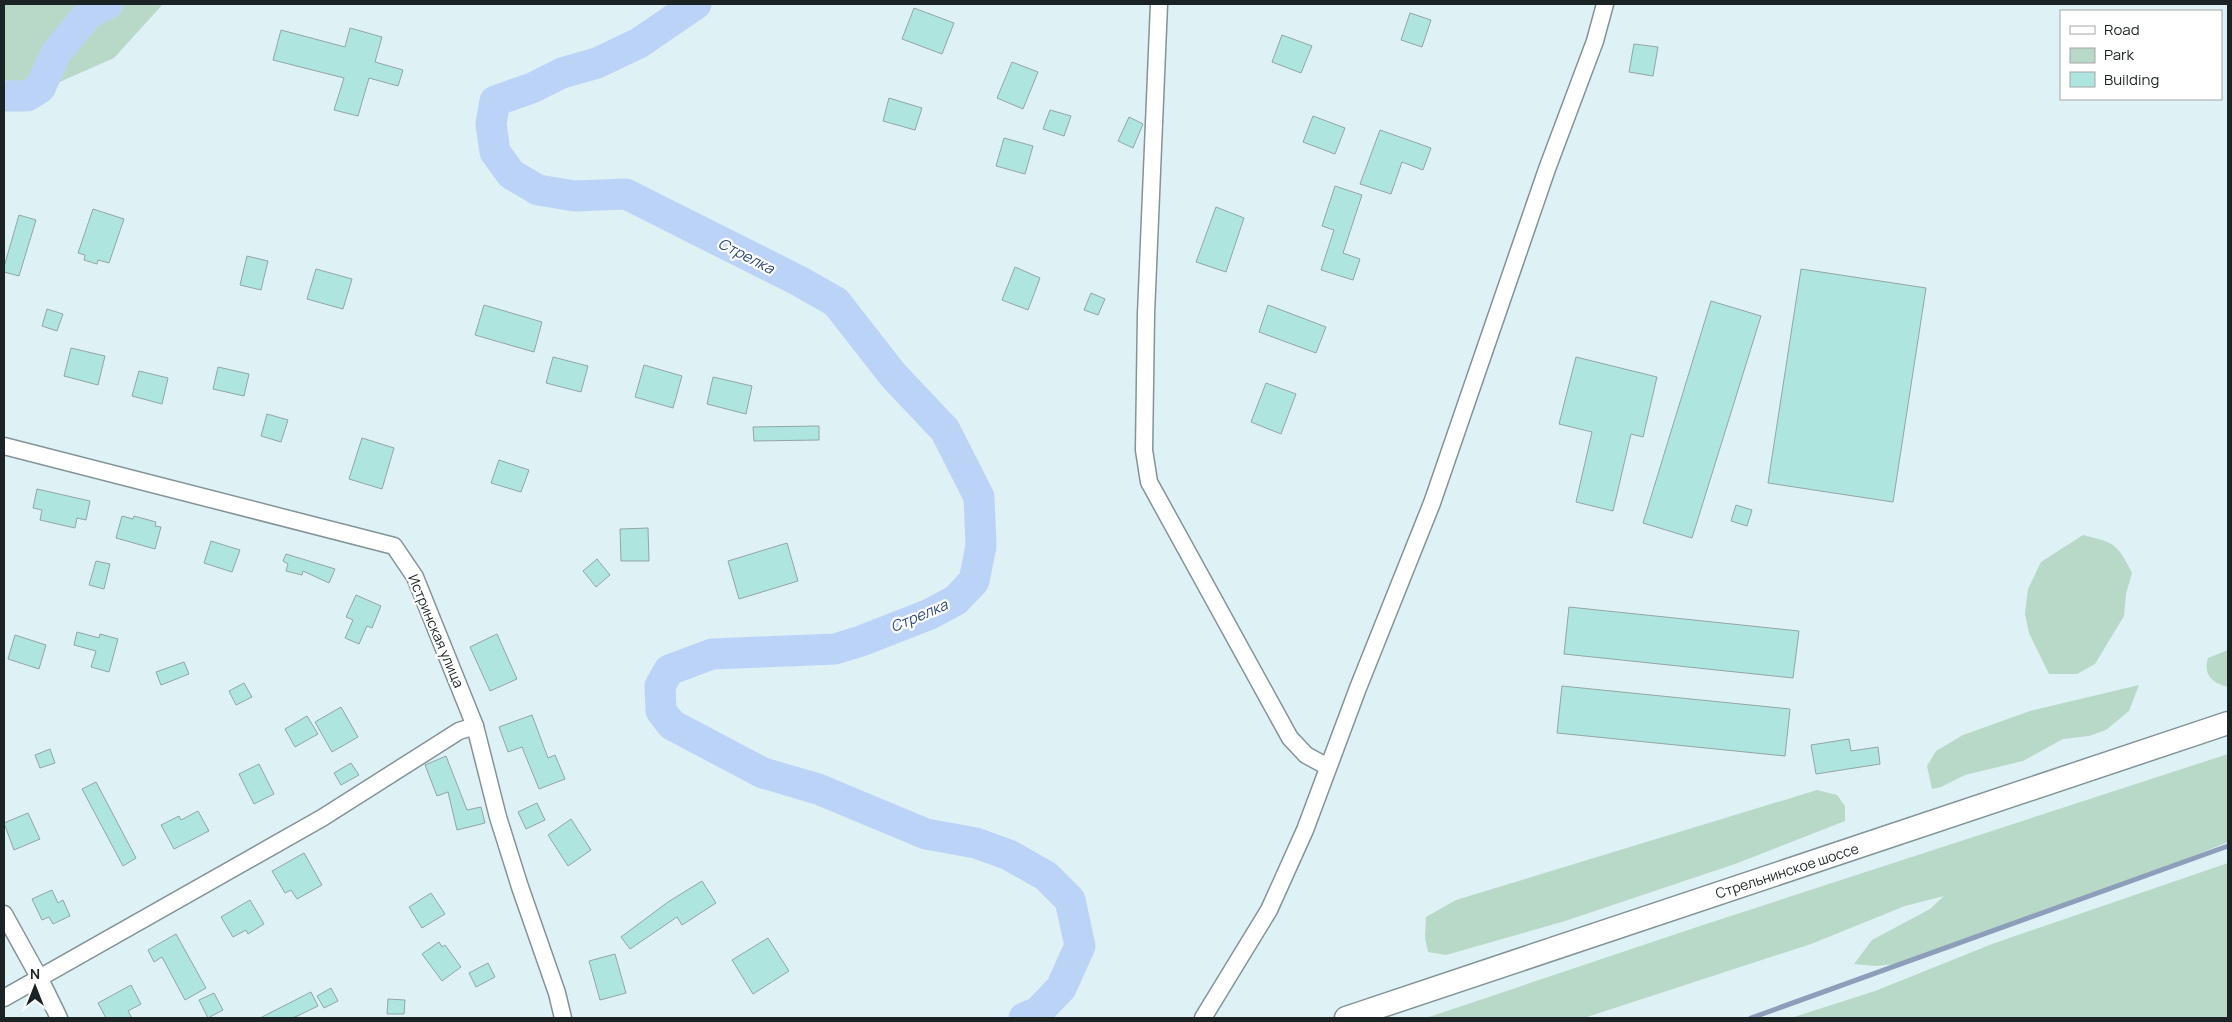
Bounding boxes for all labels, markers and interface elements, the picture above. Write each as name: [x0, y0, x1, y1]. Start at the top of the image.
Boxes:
legend: [2060, 10, 2222, 100]
text: Road: [2104, 19, 2140, 40]
text: Park: [2104, 44, 2134, 65]
text: Building: [2104, 69, 2159, 90]
water label: Стрелка: [715, 232, 778, 279]
street label: Истринская улица: [404, 571, 469, 690]
water label: Стрелка: [887, 594, 951, 637]
street label: Стрельнинское шоссе: [1713, 838, 1861, 903]
north arrow: [10, 962, 60, 1012]
text: N: [30, 964, 40, 983]

